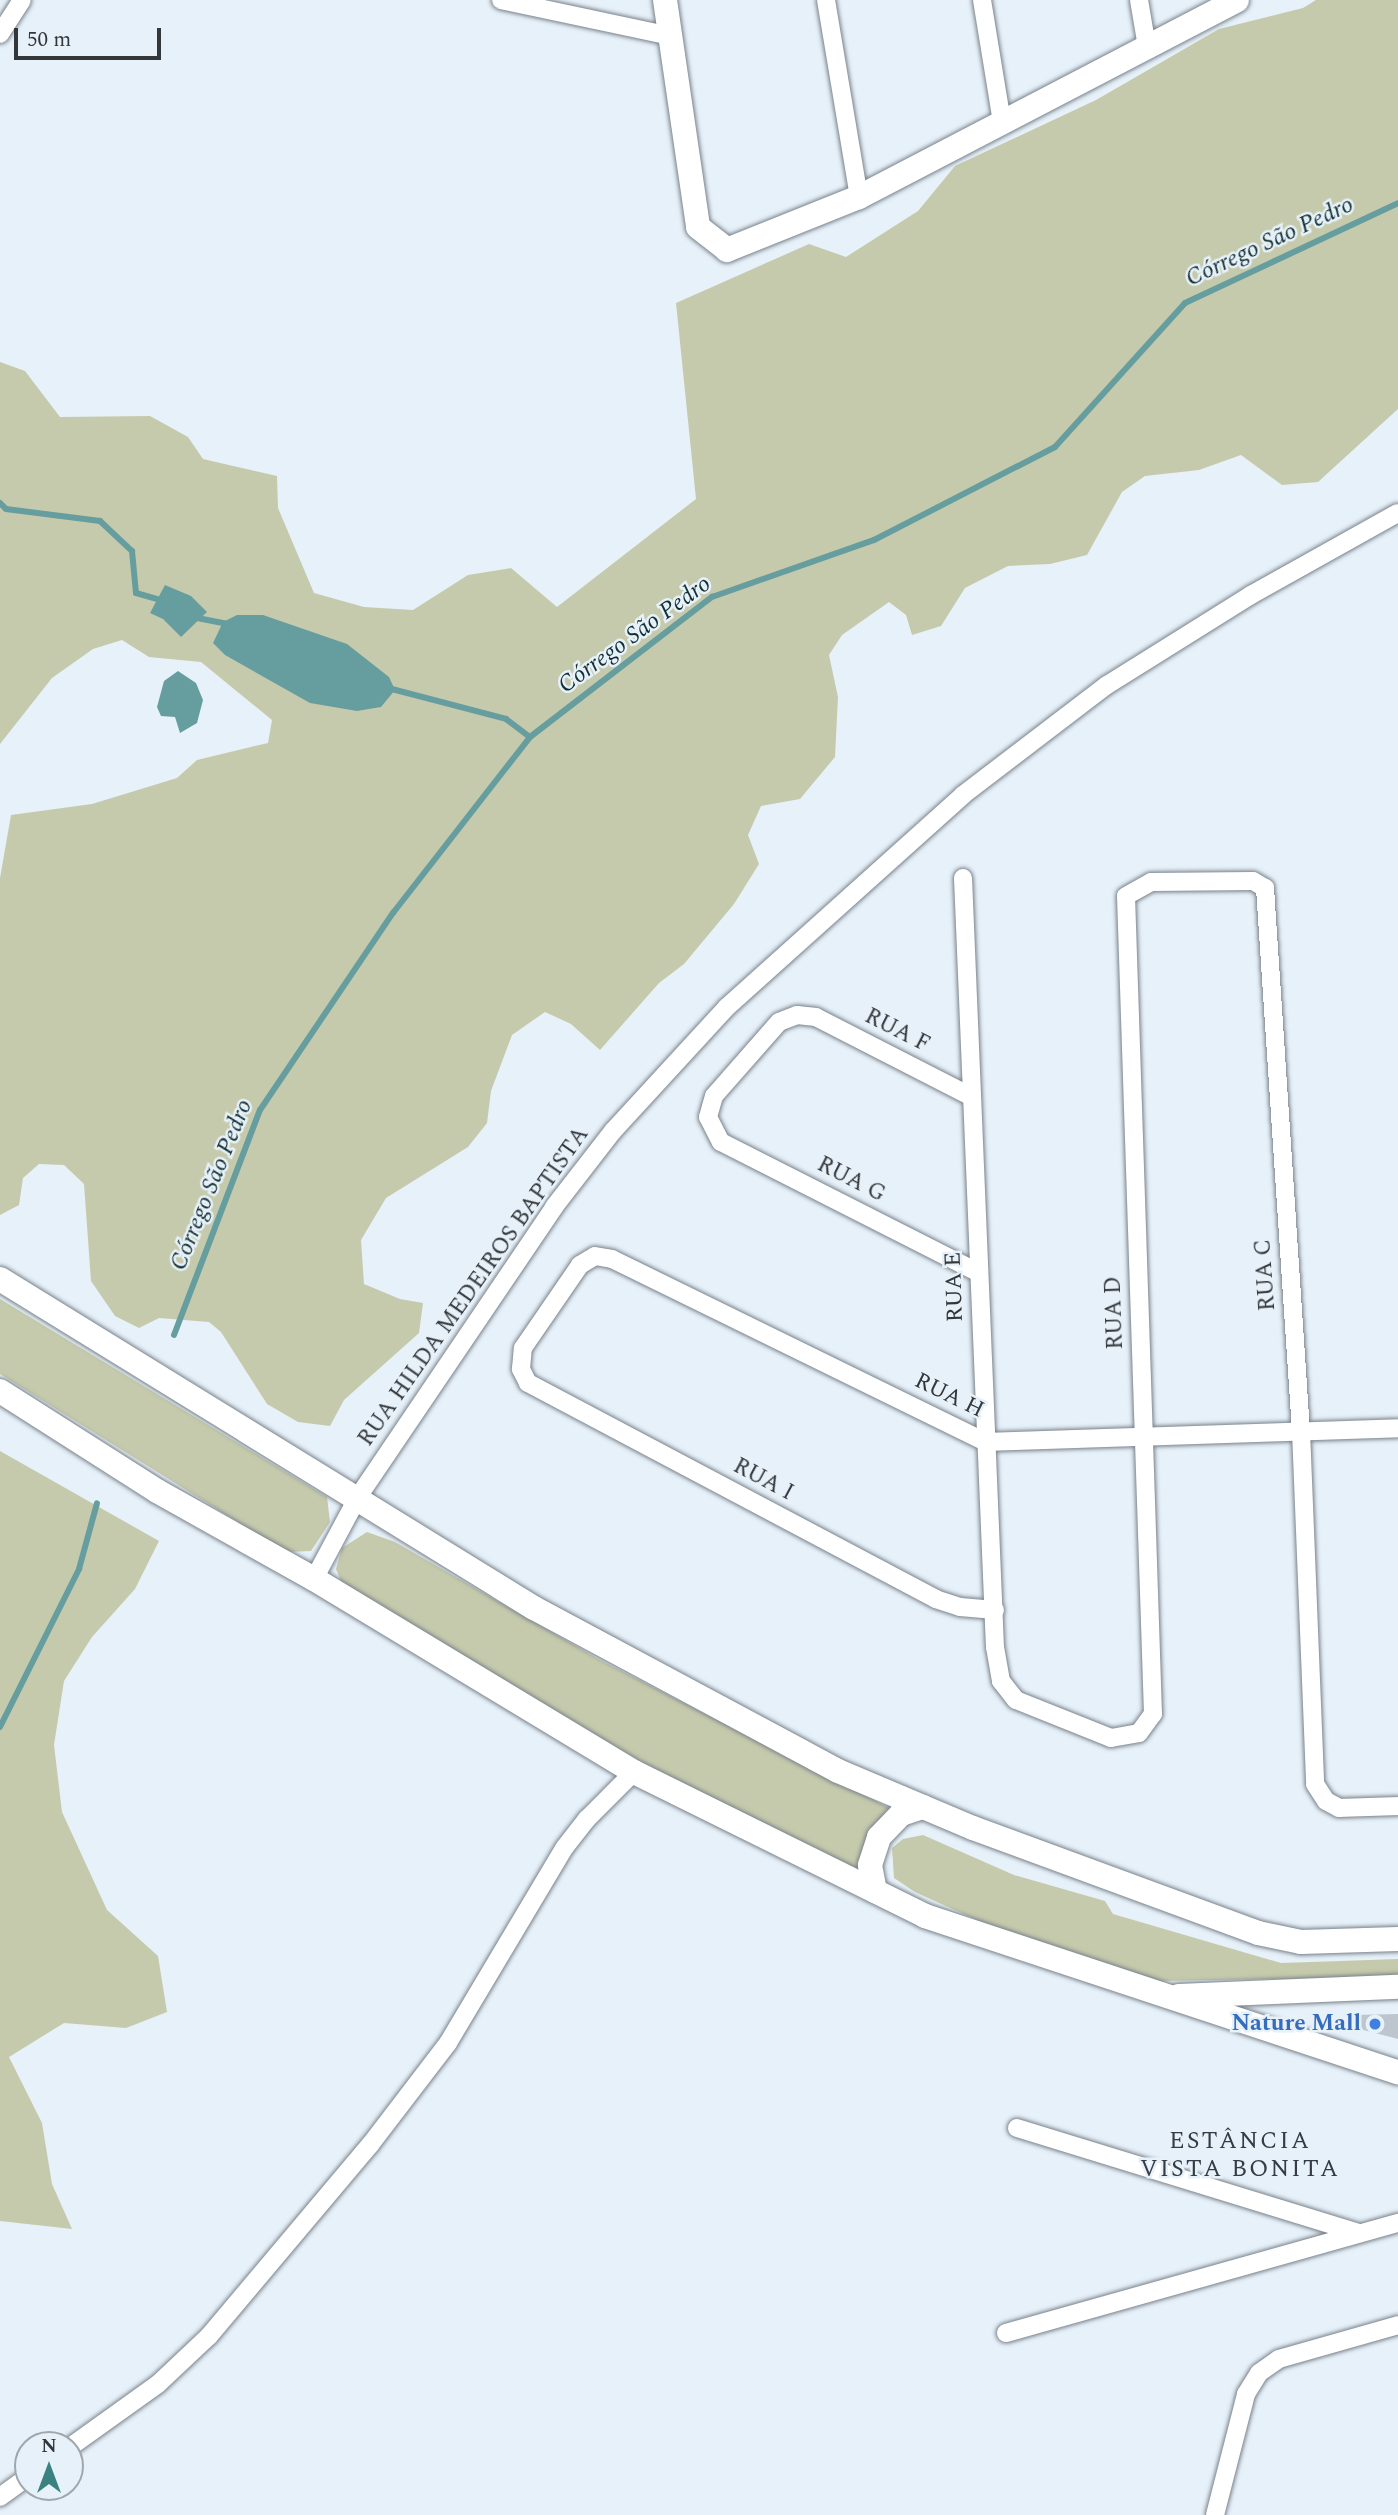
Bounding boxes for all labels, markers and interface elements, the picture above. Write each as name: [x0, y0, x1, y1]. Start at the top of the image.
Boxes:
scale bar: [18, 14, 164, 58]
text: 50 m: [27, 24, 71, 56]
water label: Córrego São Pedro: [1182, 191, 1358, 293]
water label: Córrego São Pedro: [553, 570, 717, 700]
street label: RUA F: [860, 1003, 934, 1059]
water label: Córrego São Pedro: [165, 1095, 259, 1275]
street label: RUA HILDA MEDEIROS BAPTISTA: [353, 1122, 595, 1452]
street label: RUA G: [812, 1151, 890, 1209]
street label: RUA C: [1250, 1238, 1282, 1312]
street label: RUA E: [940, 1251, 970, 1323]
street label: RUA D: [1100, 1276, 1130, 1350]
street label: RUA H: [910, 1367, 988, 1425]
street label: RUA I: [728, 1453, 798, 1507]
place label: Nature Mall: [1231, 2010, 1361, 2038]
marker: Nature Mall: [1367, 2016, 1383, 2032]
district label: ESTÂNCIA VISTA BONITA: [1141, 2128, 1339, 2184]
north arrow: [14, 2431, 84, 2501]
text: N: [41, 2432, 57, 2461]

